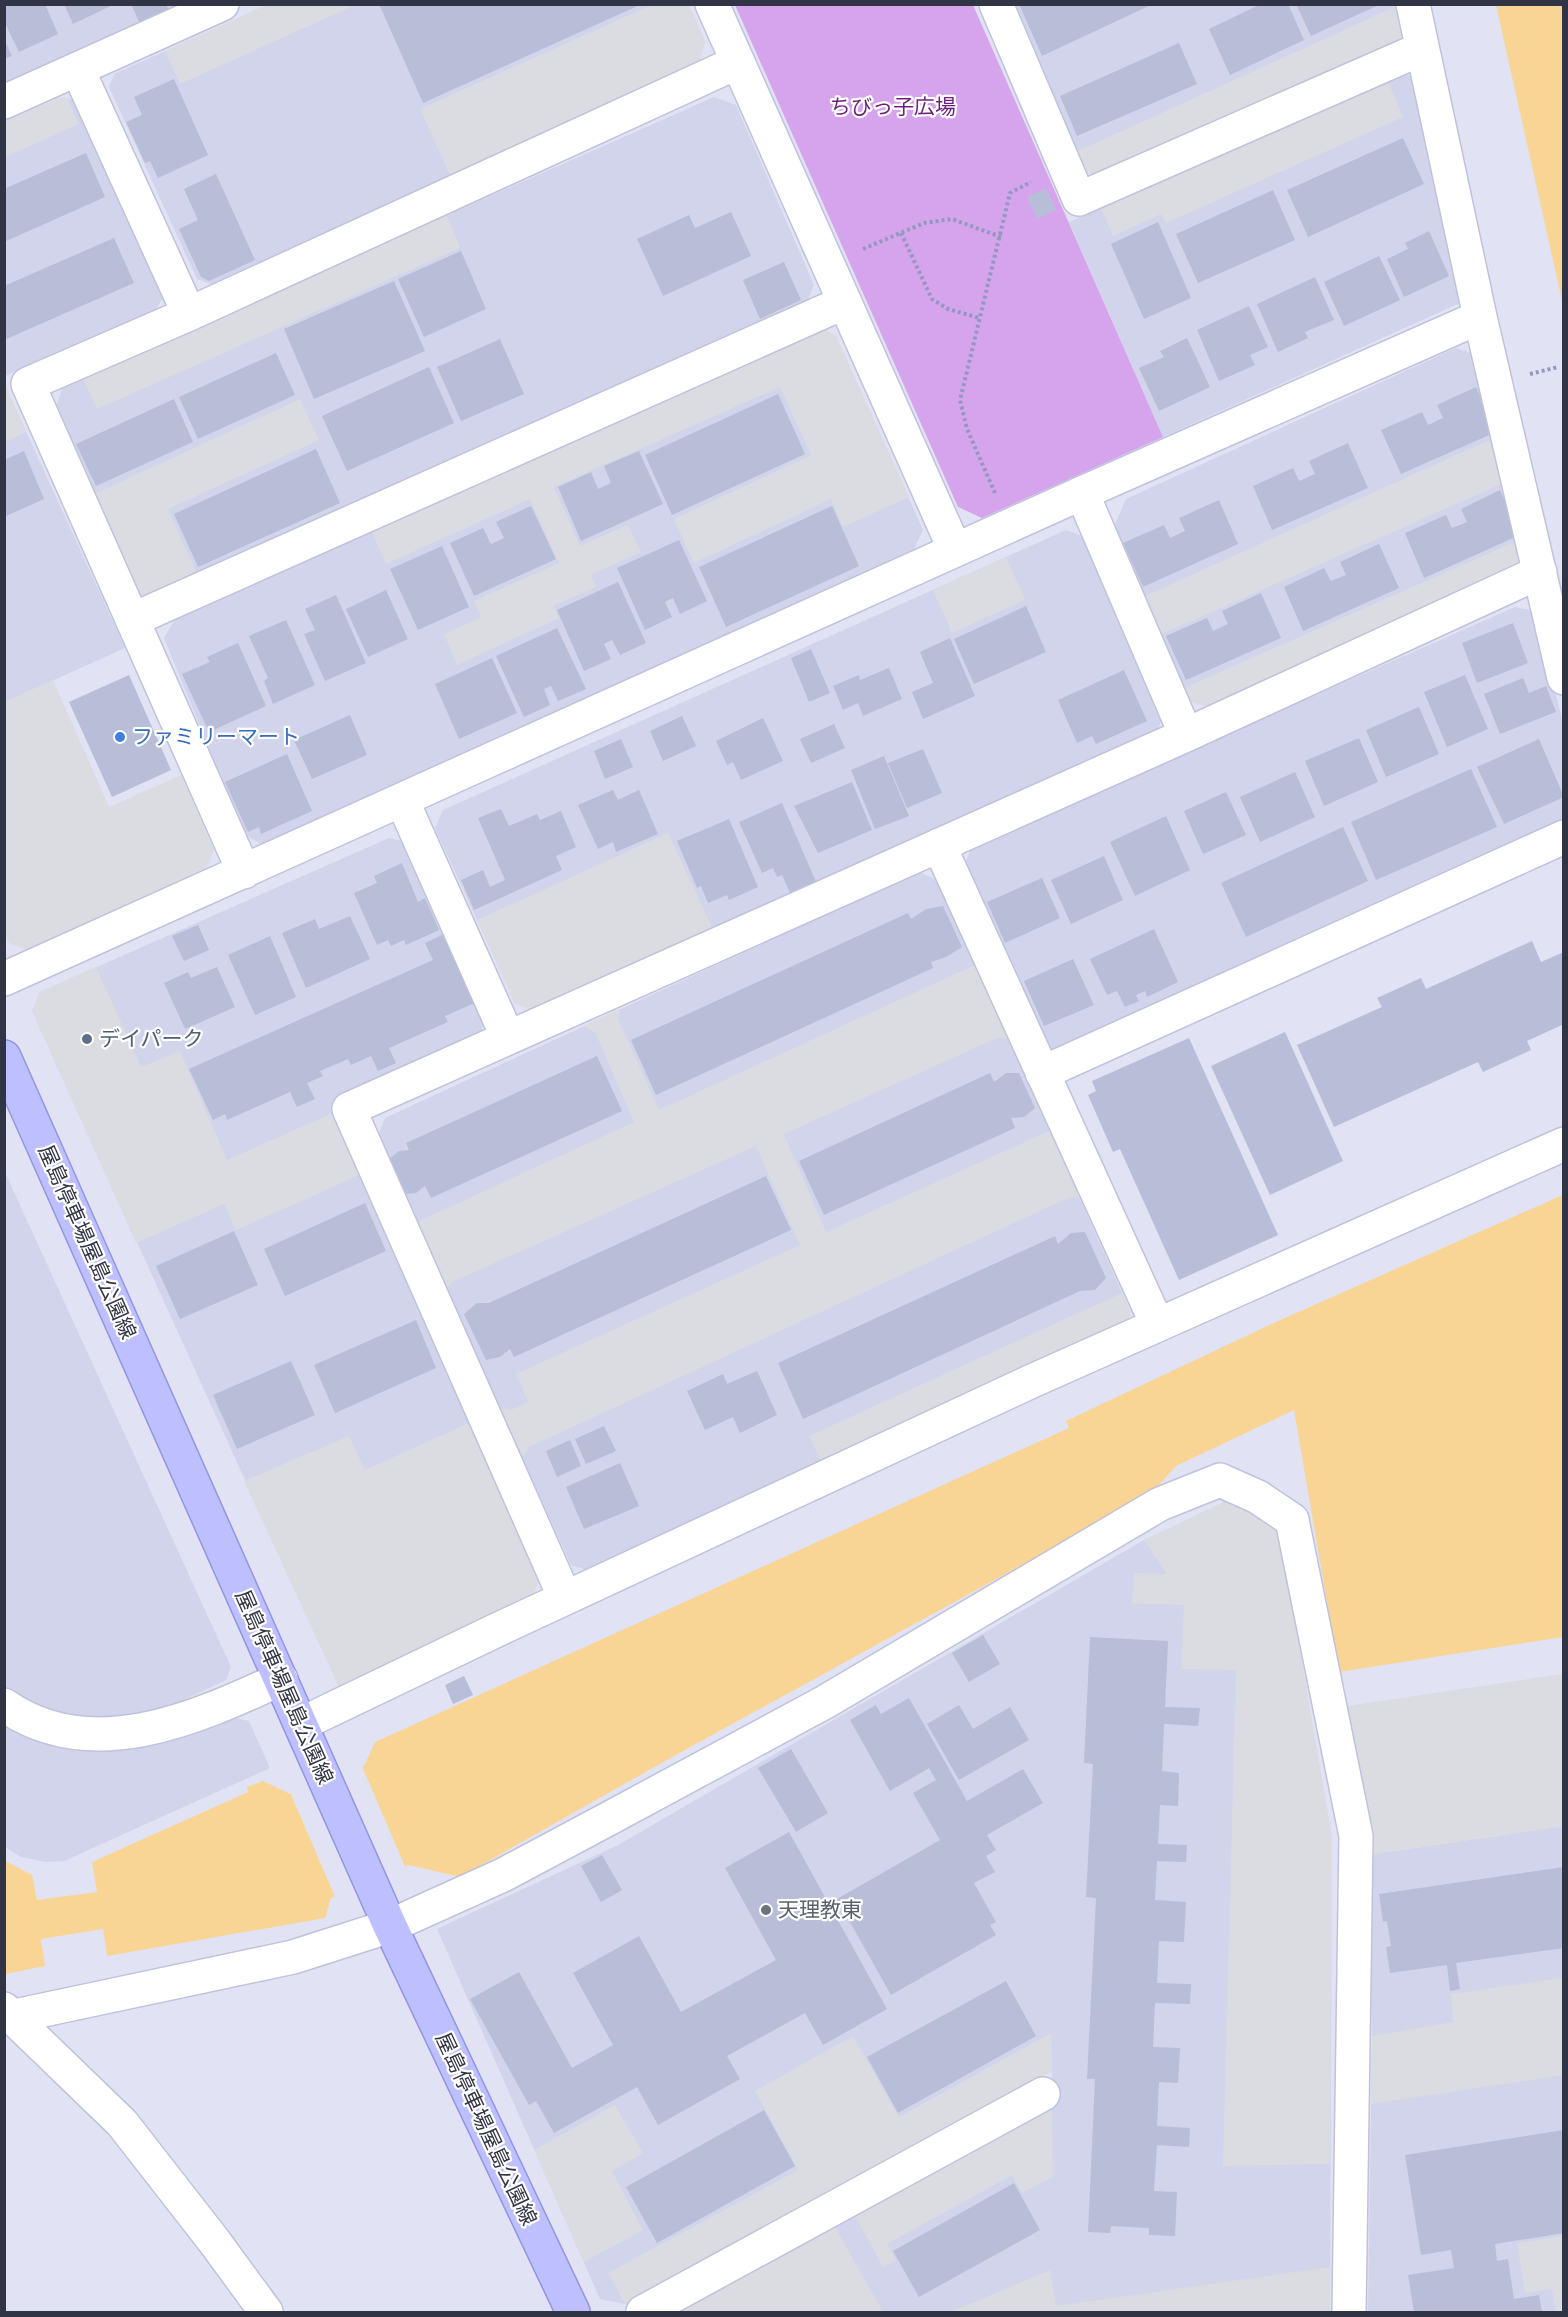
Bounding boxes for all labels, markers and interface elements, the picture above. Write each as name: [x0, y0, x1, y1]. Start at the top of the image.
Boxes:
park label: ちびっ子広場: [830, 95, 956, 120]
place label: ファミリーマート: [132, 725, 300, 750]
marker: ファミリーマート: [113, 730, 127, 744]
place label: デイパーク: [99, 1027, 204, 1052]
marker: デイパーク: [80, 1032, 94, 1046]
street label: 屋島停車場屋島公園線: [32, 1141, 141, 1343]
street label: 屋島停車場屋島公園線: [229, 1586, 338, 1788]
place label: 天理教東: [778, 1898, 862, 1923]
marker: 天理教東: [759, 1903, 773, 1917]
street label: 屋島停車場屋島公園線: [430, 2029, 541, 2230]

